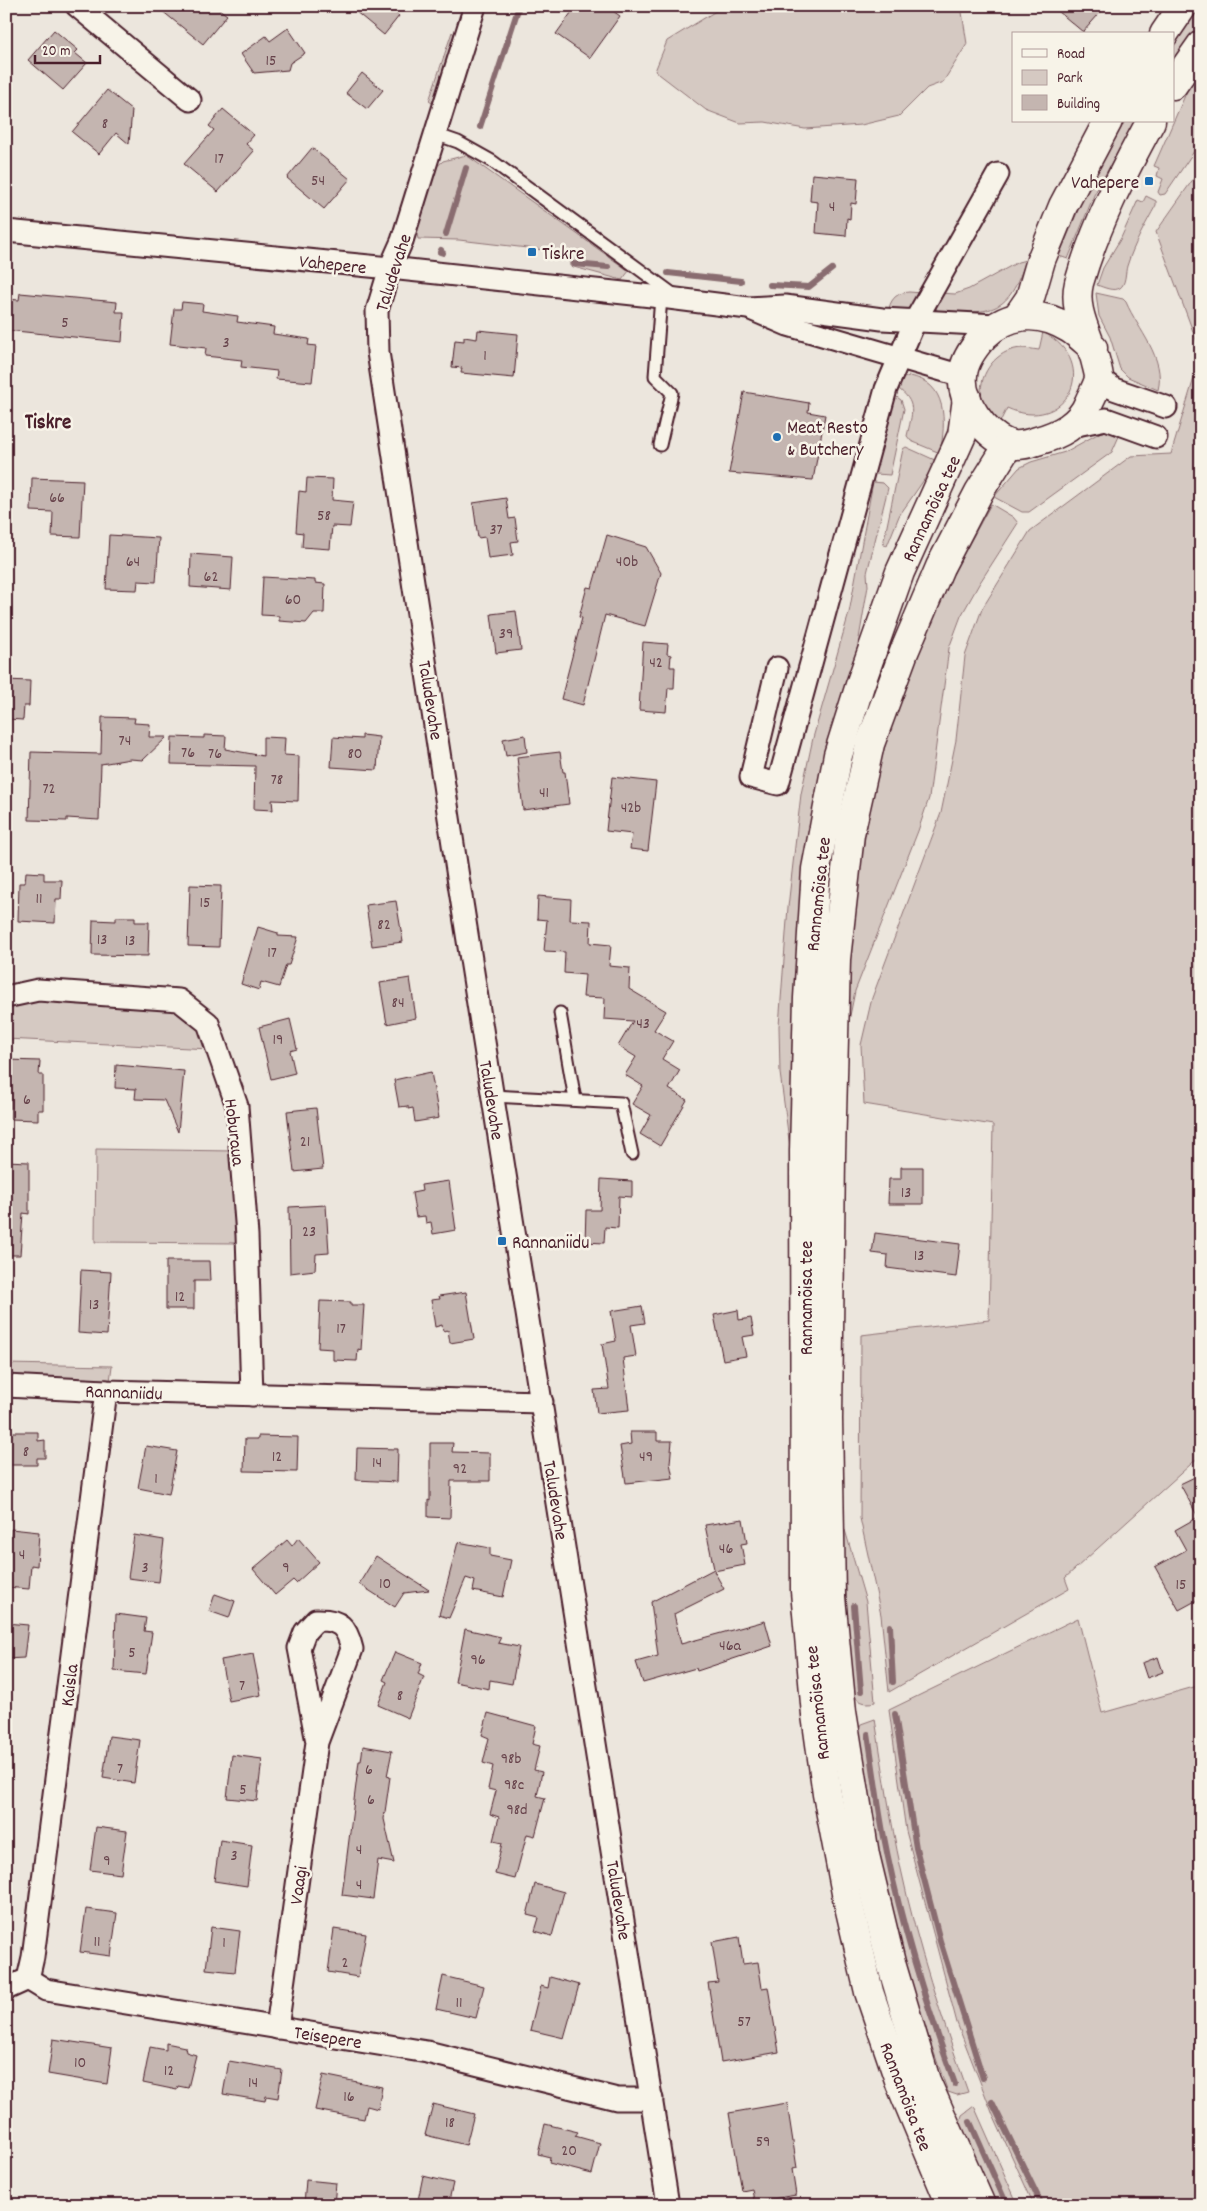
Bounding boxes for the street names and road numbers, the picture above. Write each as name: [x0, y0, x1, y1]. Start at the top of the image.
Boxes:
street label: Taludevahe: [370, 231, 421, 315]
street label: Vahepere: [298, 250, 368, 283]
street label: Rannamõisa tee: [897, 452, 970, 567]
street label: Taludevahe: [409, 659, 448, 742]
street label: Rannamõisa tee: [801, 836, 840, 953]
street label: Taludevahe: [470, 1059, 509, 1142]
street label: Hoburaua: [215, 1097, 250, 1169]
street label: Rannamõisa tee: [795, 1241, 822, 1355]
street label: Rannaniidu: [85, 1380, 163, 1409]
street label: Taludevahe: [534, 1459, 573, 1542]
street label: Rannamõisa tee: [800, 1644, 839, 1761]
street label: Kaisla: [55, 1662, 88, 1708]
street label: Taludevahe: [597, 1859, 636, 1942]
street label: Vaagi: [284, 1864, 317, 1907]
street label: Teisepere: [292, 2021, 363, 2058]
street label: Rannamõisa tee: [871, 2039, 937, 2156]

